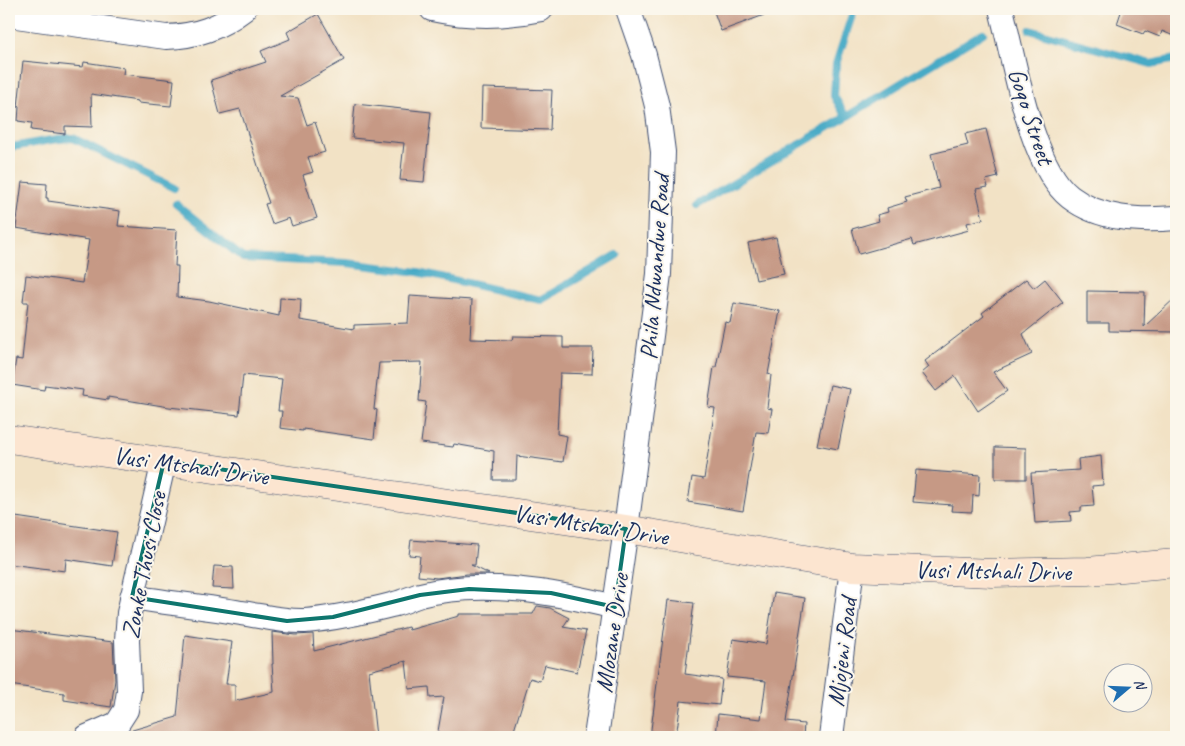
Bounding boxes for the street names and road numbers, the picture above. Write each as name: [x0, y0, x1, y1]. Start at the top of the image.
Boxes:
street label: Goqo Street: [1000, 64, 1062, 171]
street label: Phila Ndwandwe Road: [633, 169, 678, 361]
street label: Vusi Mtshali Drive: [111, 439, 272, 493]
street label: Zonke Thusi Close: [114, 487, 174, 641]
street label: Vusi Mtshali Drive: [511, 497, 672, 553]
street label: Vusi Mtshali Drive: [915, 554, 1073, 588]
street label: Mlozane Drive: [588, 570, 636, 695]
street label: Mjojeni Road: [819, 592, 865, 708]

